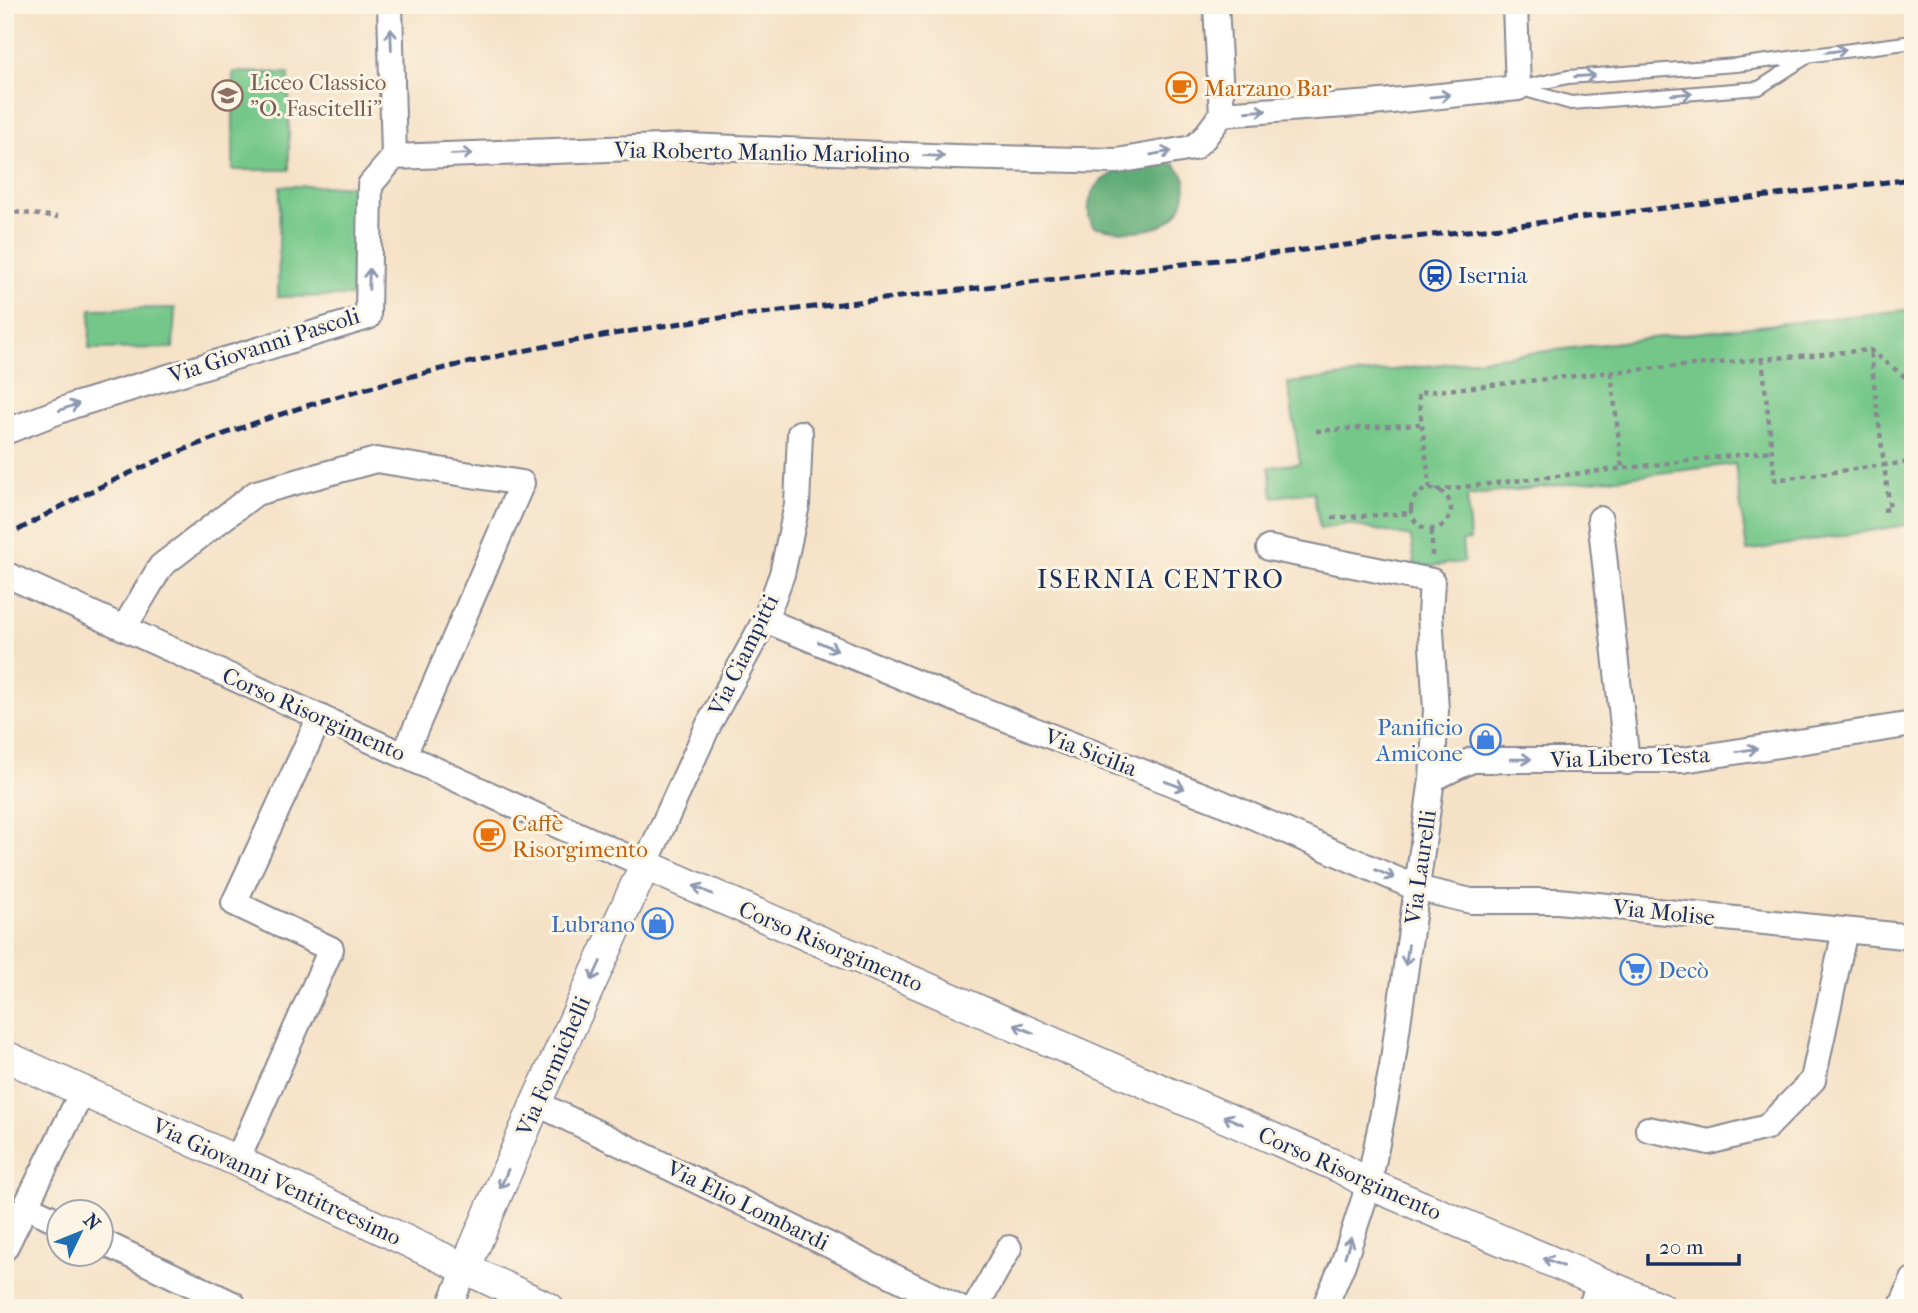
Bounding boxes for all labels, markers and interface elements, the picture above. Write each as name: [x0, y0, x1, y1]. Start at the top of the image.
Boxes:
one-way arrow: [384, 28, 397, 51]
one-way arrow: [1824, 44, 1846, 57]
place label: Liceo Classico "O. Fascitelli": [250, 69, 387, 122]
one-way arrow: [1573, 69, 1596, 82]
cafe icon: Marzano Bar: [1164, 71, 1198, 105]
place label: Marzano Bar: [1204, 75, 1332, 102]
school or university icon: Liceo Classico "O. Fascitelli": [210, 78, 244, 112]
one-way arrow: [1670, 87, 1692, 100]
one-way arrow: [1428, 89, 1451, 102]
one-way arrow: [1244, 104, 1266, 117]
street label: Via Roberto Manlio Mariolino: [613, 136, 910, 169]
one-way arrow: [1149, 146, 1172, 160]
one-way arrow: [450, 147, 473, 161]
one-way arrow: [922, 150, 945, 163]
station icon: Isernia: [1418, 258, 1452, 292]
place label: Isernia: [1458, 262, 1528, 289]
one-way arrow: [362, 268, 375, 291]
street label: Via Giovanni Pascoli: [164, 302, 363, 389]
one-way arrow: [57, 400, 79, 413]
district label: ISERNIA CENTRO: [1037, 564, 1285, 595]
street label: Via Ciampitti: [702, 590, 784, 721]
one-way arrow: [816, 640, 838, 653]
street label: Corso Risorgimento: [218, 662, 410, 767]
place label: Panificio Amicone: [1375, 714, 1463, 767]
street label: Via Sicilia: [1040, 722, 1141, 782]
shop icon: Panificio Amicone: [1469, 723, 1503, 757]
street label: Via Libero Testa: [1549, 741, 1711, 774]
one-way arrow: [1735, 743, 1758, 756]
one-way arrow: [1509, 752, 1532, 766]
one-way arrow: [1164, 780, 1186, 793]
street label: Via Laurelli: [1399, 808, 1442, 927]
place label: Caffè Risorgimento: [512, 810, 648, 863]
cafe icon: Caffè Risorgimento: [472, 819, 506, 853]
one-way arrow: [1373, 868, 1395, 881]
one-way arrow: [693, 883, 715, 896]
street label: Via Molise: [1611, 894, 1716, 931]
street label: Corso Risorgimento: [735, 895, 927, 998]
shop icon: Lubrano: [641, 907, 675, 941]
place label: Lubrano: [551, 911, 635, 938]
one-way arrow: [1400, 944, 1413, 966]
supermarket icon: Decò: [1618, 953, 1652, 987]
place label: Decò: [1658, 957, 1709, 984]
one-way arrow: [589, 960, 602, 981]
street label: Via Formichelli: [510, 992, 596, 1141]
one-way arrow: [1014, 1022, 1036, 1035]
street label: Via Giovanni Ventitreesimo: [147, 1111, 406, 1251]
one-way arrow: [1223, 1113, 1244, 1126]
street label: Corso Risorgimento: [1254, 1121, 1446, 1226]
street label: Via Elio Lombardi: [661, 1154, 833, 1256]
one-way arrow: [496, 1168, 509, 1189]
north arrow: [46, 1198, 116, 1268]
text: N: [79, 1209, 105, 1235]
scale bar: [1648, 1222, 1740, 1266]
text: 20 m: [1659, 1235, 1704, 1259]
one-way arrow: [1343, 1236, 1355, 1258]
one-way arrow: [1542, 1255, 1564, 1268]

